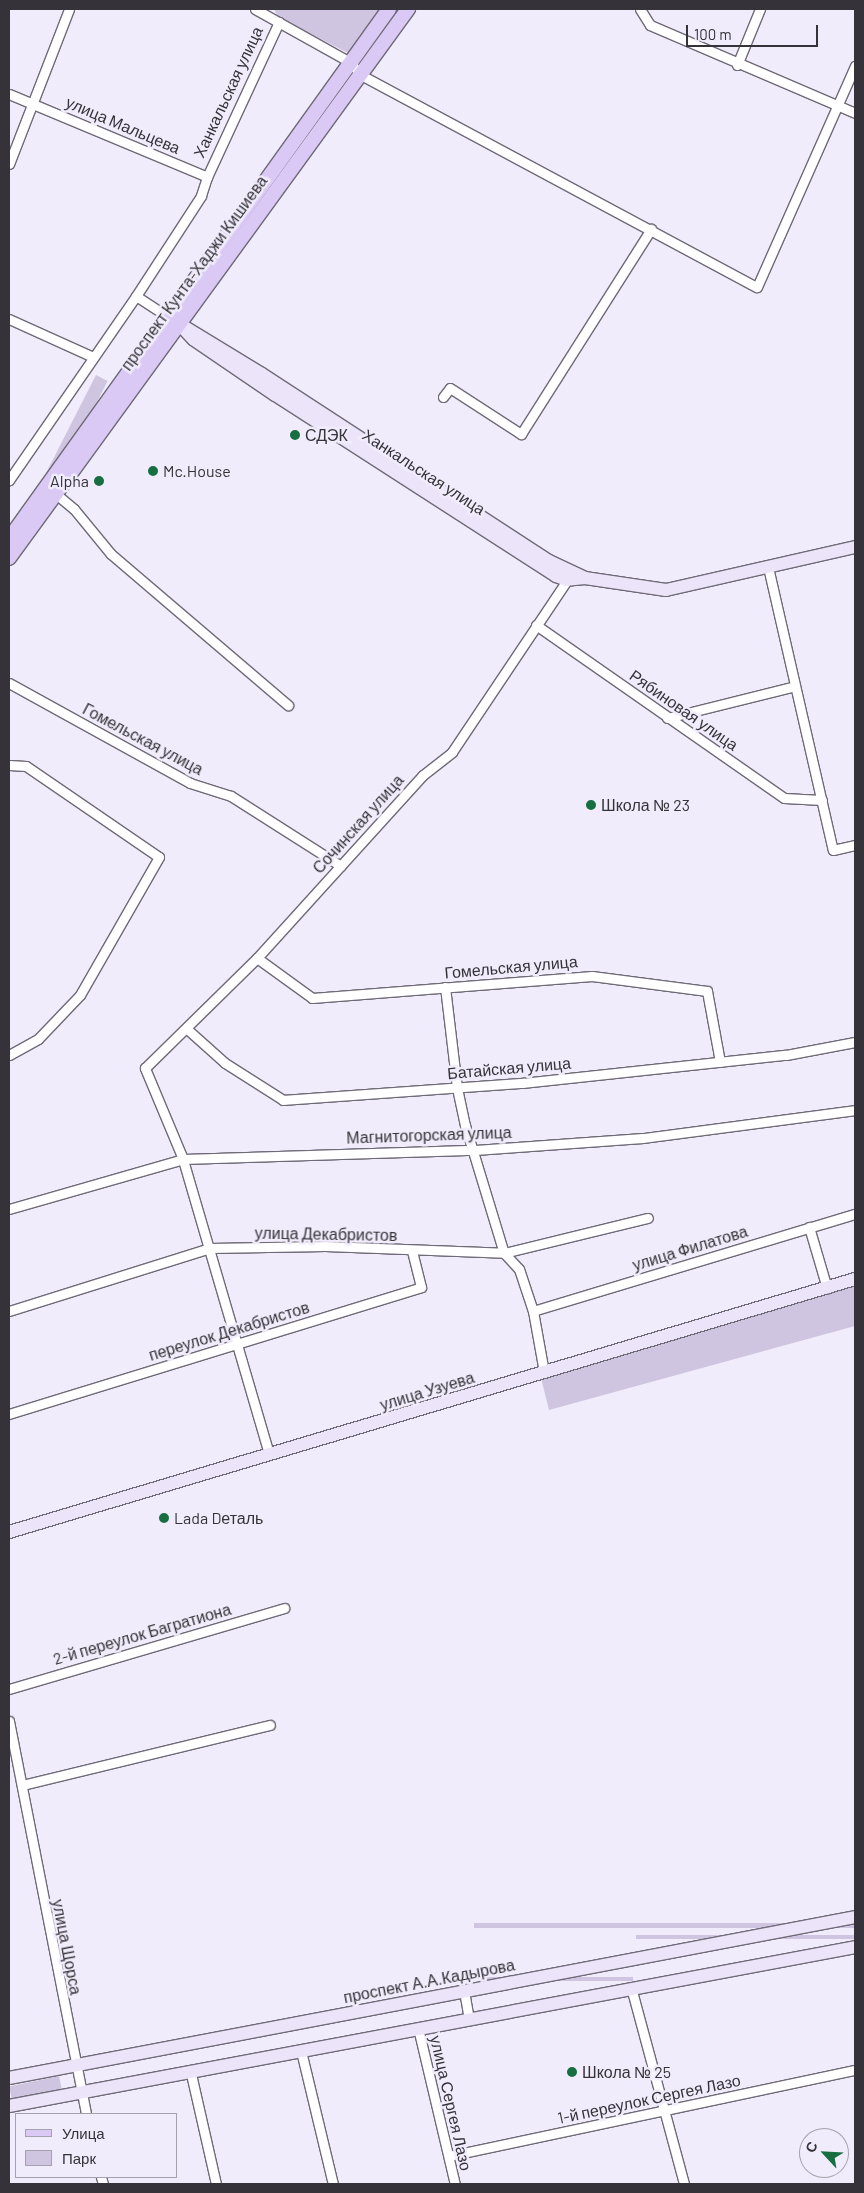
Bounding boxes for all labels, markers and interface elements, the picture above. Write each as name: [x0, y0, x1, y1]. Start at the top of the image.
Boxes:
scale bar: [689, 15, 822, 47]
street label: Ханкальская улица: [189, 23, 267, 161]
text: 100 m: [694, 25, 732, 43]
street label: улица Мальцева: [63, 92, 183, 158]
street label: проспект Кунта-Хаджи Кишиева: [117, 172, 271, 374]
place label: СДЭК: [305, 425, 348, 445]
street label: Ханкальская улица: [359, 425, 489, 519]
marker: СДЭК: [289, 429, 301, 441]
place label: Mc.House: [163, 461, 231, 481]
marker: Mc.House: [147, 465, 159, 477]
place label: Alpha: [50, 471, 89, 491]
marker: Alpha: [93, 475, 105, 487]
street label: Рябиновая улица: [626, 666, 742, 754]
street label: Гомельская улица: [79, 699, 207, 779]
street label: Сочинская улица: [309, 771, 407, 877]
place label: Школа № 23: [601, 795, 690, 815]
marker: Школа № 23: [585, 799, 597, 811]
street label: Гомельская улица: [444, 952, 578, 982]
street label: Батайская улица: [446, 1053, 572, 1083]
street label: Магнитогорская улица: [346, 1123, 512, 1147]
street label: улица Филатова: [630, 1221, 750, 1275]
street label: улица Декабристов: [254, 1223, 398, 1245]
street label: переулок Декабристов: [146, 1297, 312, 1365]
street label: улица Узуева: [378, 1368, 476, 1414]
place label: Lada Dеталь: [174, 1508, 263, 1528]
marker: Lada Dеталь: [158, 1512, 170, 1524]
street label: 2-й переулок Багратиона: [51, 1599, 233, 1669]
street label: улица Щорса: [48, 1898, 86, 1996]
street label: проспект А.А.Кадырова: [342, 1955, 516, 2007]
street label: улица Сергея Лазо: [426, 2034, 476, 2172]
place label: Школа № 25: [582, 2062, 671, 2082]
marker: Школа № 25: [566, 2066, 578, 2078]
street label: 1-й переулок Сергея Лазо: [556, 2070, 742, 2128]
legend: [15, 2113, 178, 2178]
text: Улица: [62, 2124, 105, 2142]
north arrow: [799, 2128, 849, 2178]
text: С: [801, 2139, 821, 2155]
text: Парк: [62, 2149, 96, 2167]

